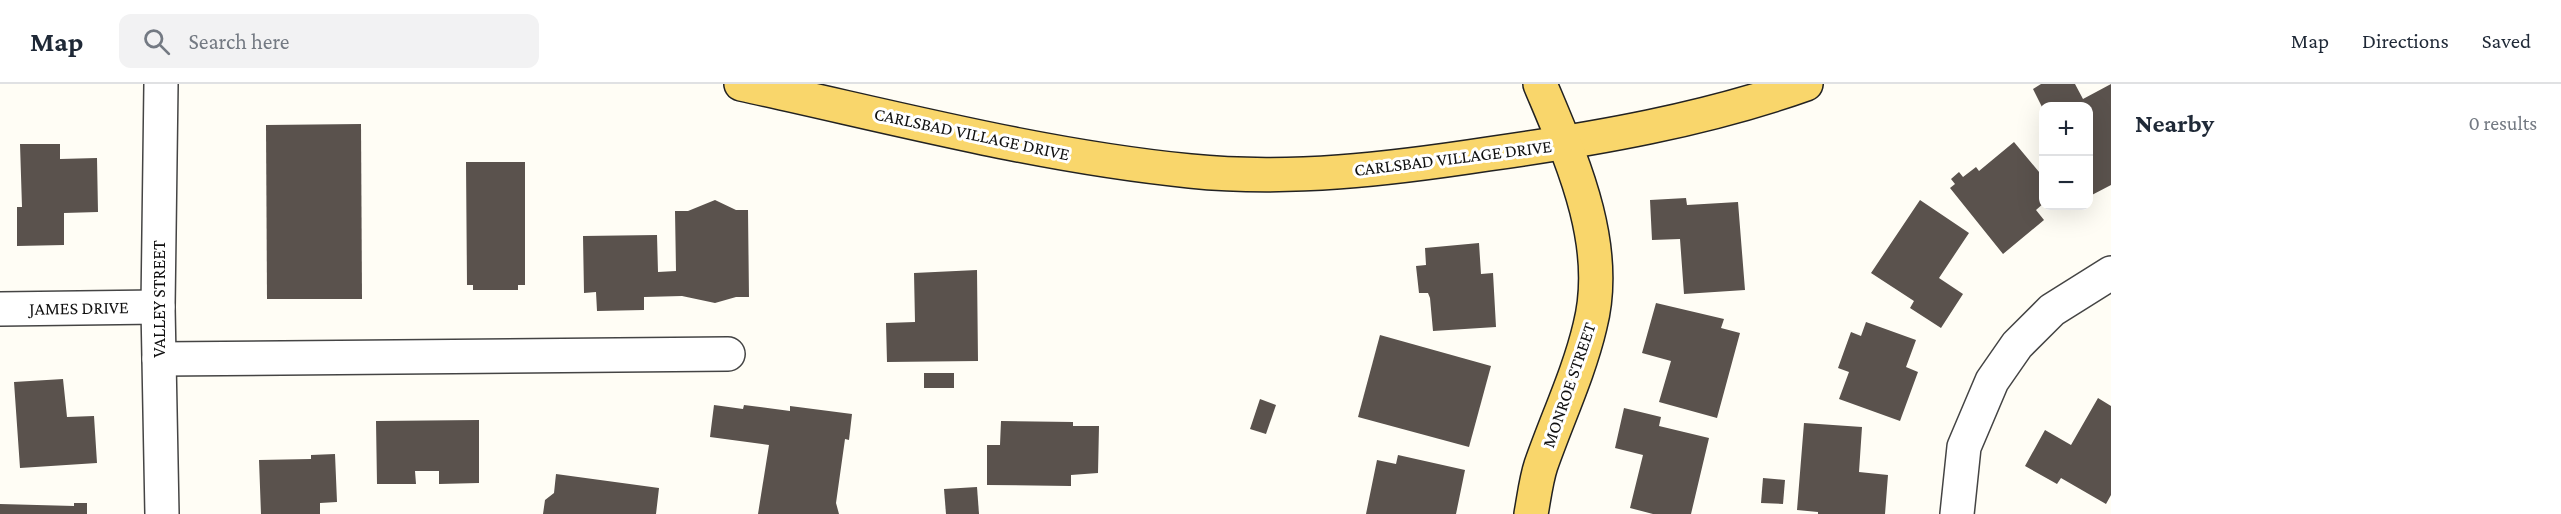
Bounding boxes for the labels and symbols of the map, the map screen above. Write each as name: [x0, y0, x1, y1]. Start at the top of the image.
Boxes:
street label: CARLSBAD VILLAGE DRIVE: [873, 104, 1072, 165]
street label: CARLSBAD VILLAGE DRIVE: [1353, 136, 1553, 180]
street label: VALLEY STREET: [149, 240, 169, 358]
street label: JAMES DRIVE: [27, 297, 129, 319]
street label: MONROE STREET: [1538, 319, 1600, 450]

